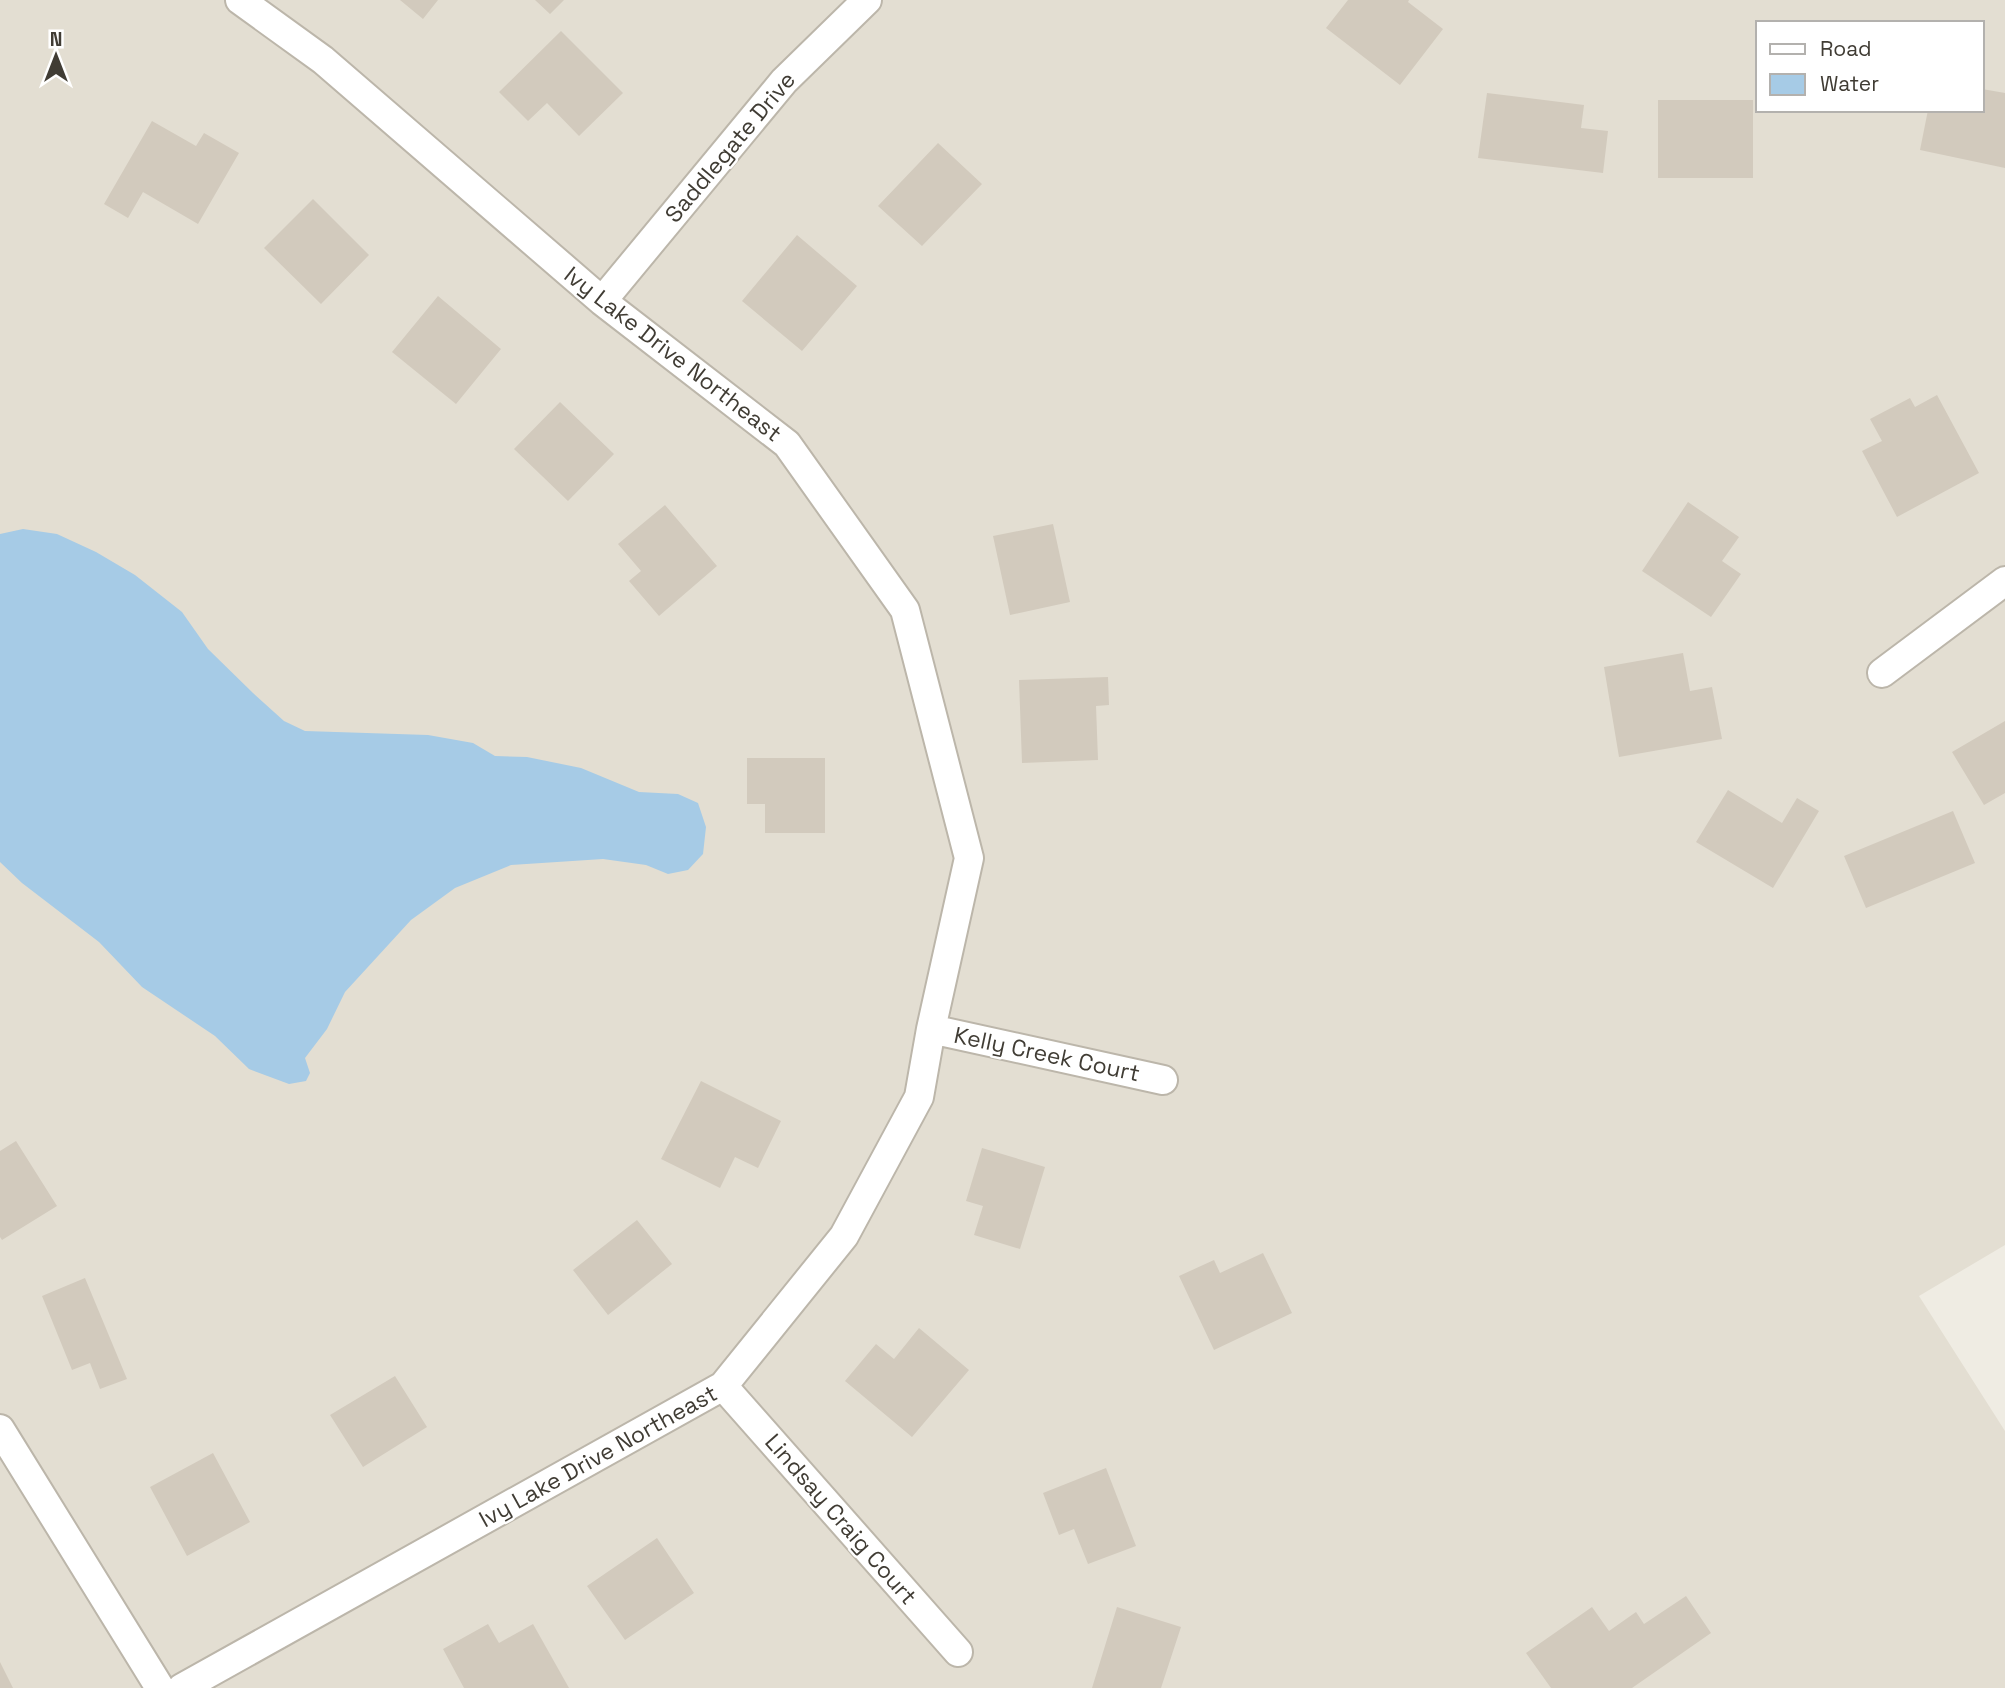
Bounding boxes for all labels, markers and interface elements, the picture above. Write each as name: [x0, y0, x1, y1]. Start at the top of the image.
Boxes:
north arrow: [21, 21, 91, 91]
legend: [1756, 21, 1984, 112]
text: N: [50, 27, 62, 52]
text: Road: [1820, 35, 1872, 62]
street label: Saddlegate Drive: [658, 65, 802, 229]
text: Water: [1820, 70, 1879, 97]
street label: Ivy Lake Drive Northeast: [558, 260, 788, 448]
street label: Kelly Creek Court: [951, 1020, 1143, 1088]
street label: Ivy Lake Drive Northeast: [473, 1378, 723, 1534]
street label: Lindsay Craig Court: [759, 1427, 923, 1611]

